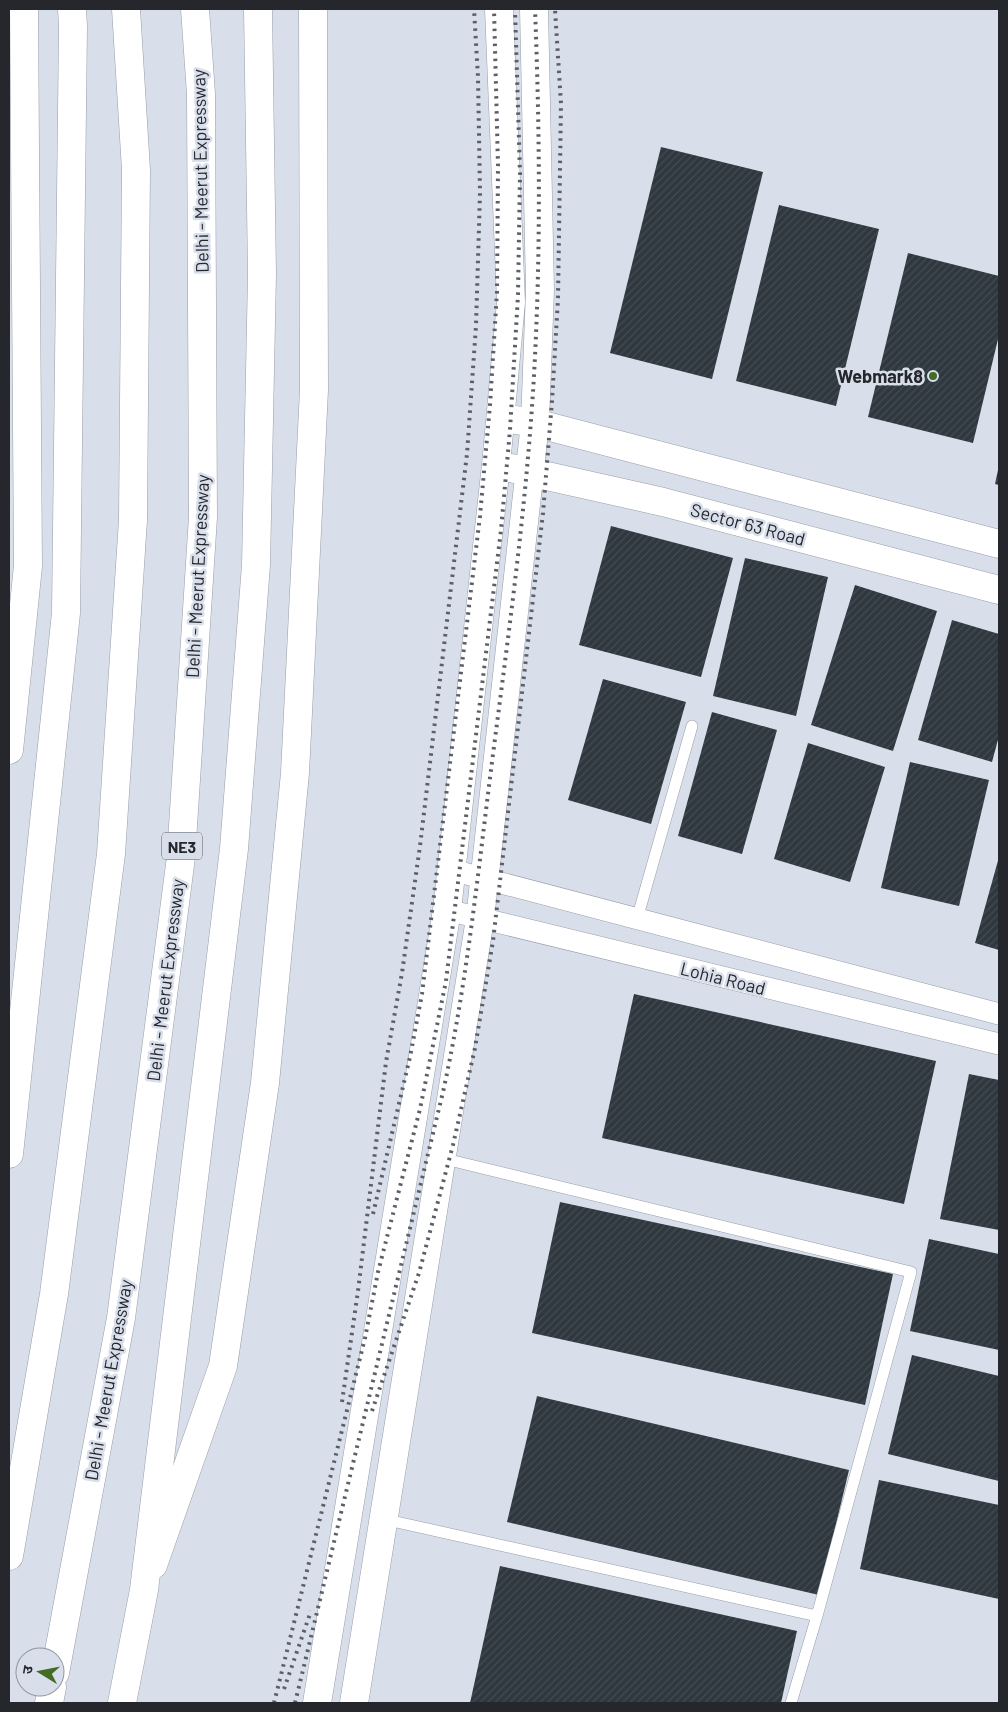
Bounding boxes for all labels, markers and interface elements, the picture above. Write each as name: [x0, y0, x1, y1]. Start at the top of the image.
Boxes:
street label: Delhi - Meerut Expressway: [187, 69, 213, 273]
place label: Webmark8: [838, 365, 923, 387]
marker: Webmark8: [927, 370, 939, 382]
street label: Delhi - Meerut Expressway: [181, 474, 213, 678]
street label: Sector 63 Road: [688, 498, 808, 550]
road number: NE3: [162, 832, 202, 859]
street label: Delhi - Meerut Expressway: [142, 877, 188, 1083]
street label: Lohia Road: [678, 957, 768, 999]
street label: Delhi - Meerut Expressway: [79, 1278, 137, 1482]
north arrow: [15, 1647, 65, 1697]
text: उ: [18, 1663, 36, 1675]

